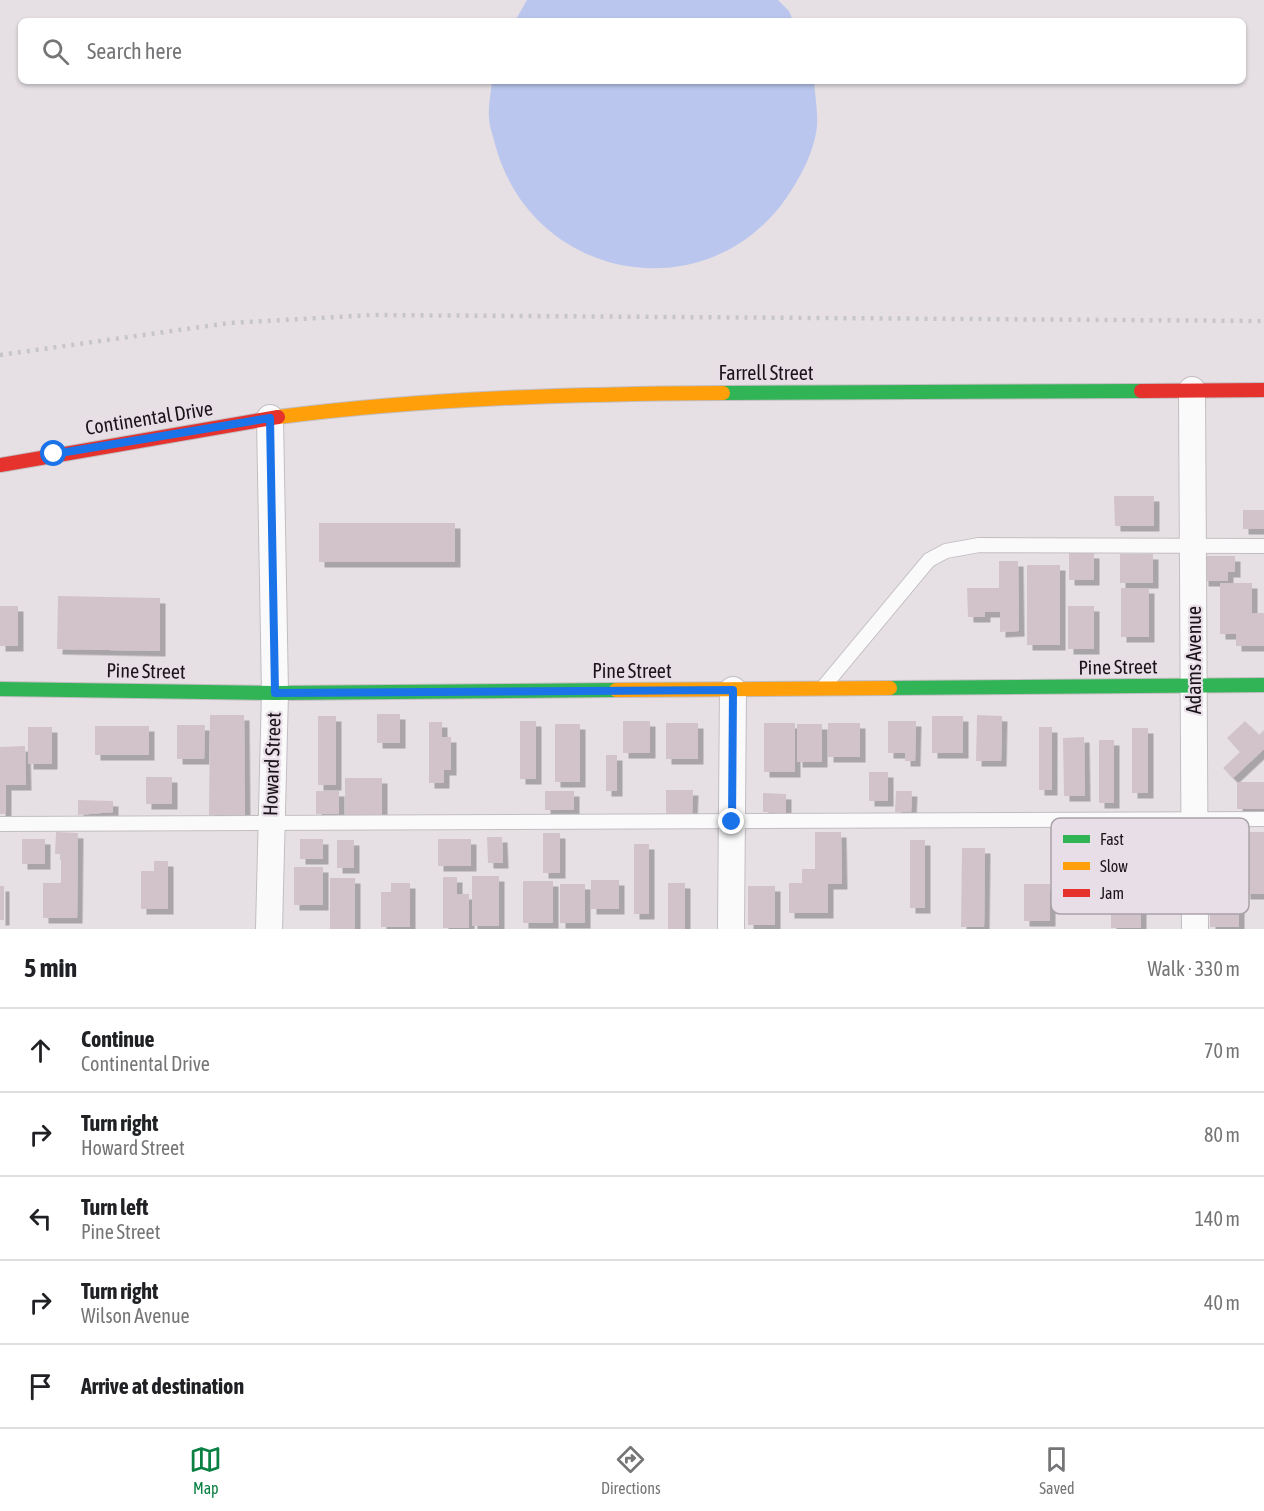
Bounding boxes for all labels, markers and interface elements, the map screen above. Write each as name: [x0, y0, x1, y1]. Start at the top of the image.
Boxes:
search box: [18, 18, 1246, 84]
icon: search: [39, 35, 72, 68]
text: Search here: [87, 38, 182, 64]
street label: Farrell Street: [718, 361, 814, 384]
street label: Continental Drive: [83, 396, 214, 439]
route start: [40, 440, 66, 466]
street label: Adams Avenue: [1182, 606, 1205, 714]
street label: Pine Street: [1078, 654, 1158, 679]
street label: Pine Street: [106, 658, 186, 683]
street label: Pine Street: [592, 659, 672, 682]
street label: Howard Street: [258, 711, 285, 816]
route end: [718, 808, 744, 834]
legend: [1051, 818, 1249, 914]
text: Fast: [1100, 830, 1124, 848]
text: Slow: [1100, 857, 1128, 875]
text: Jam: [1100, 884, 1124, 902]
text: 5 min: [24, 953, 77, 983]
text: Walk · 330 m: [1148, 957, 1240, 980]
text: Continue: [81, 1026, 155, 1052]
icon: ahead: [24, 1034, 57, 1067]
text: 70 m: [1204, 1039, 1240, 1062]
text: Continental Drive: [81, 1052, 210, 1075]
text: Turn right: [81, 1110, 158, 1136]
icon: right: [24, 1118, 57, 1151]
text: 80 m: [1204, 1123, 1240, 1146]
text: Howard Street: [81, 1136, 185, 1159]
text: Turn left: [81, 1194, 148, 1220]
icon: left: [24, 1202, 57, 1235]
text: 140 m: [1195, 1207, 1240, 1230]
text: Pine Street: [81, 1220, 160, 1243]
text: Turn right: [81, 1278, 158, 1304]
icon: right: [24, 1286, 57, 1319]
text: 40 m: [1204, 1291, 1240, 1314]
text: Wilson Avenue: [81, 1304, 190, 1327]
icon: arrive: [24, 1370, 57, 1403]
text: Arrive at destination: [81, 1373, 244, 1399]
tab: Map: [189, 1443, 222, 1497]
tab: Directions: [601, 1443, 661, 1497]
tab: Saved: [1039, 1443, 1075, 1497]

